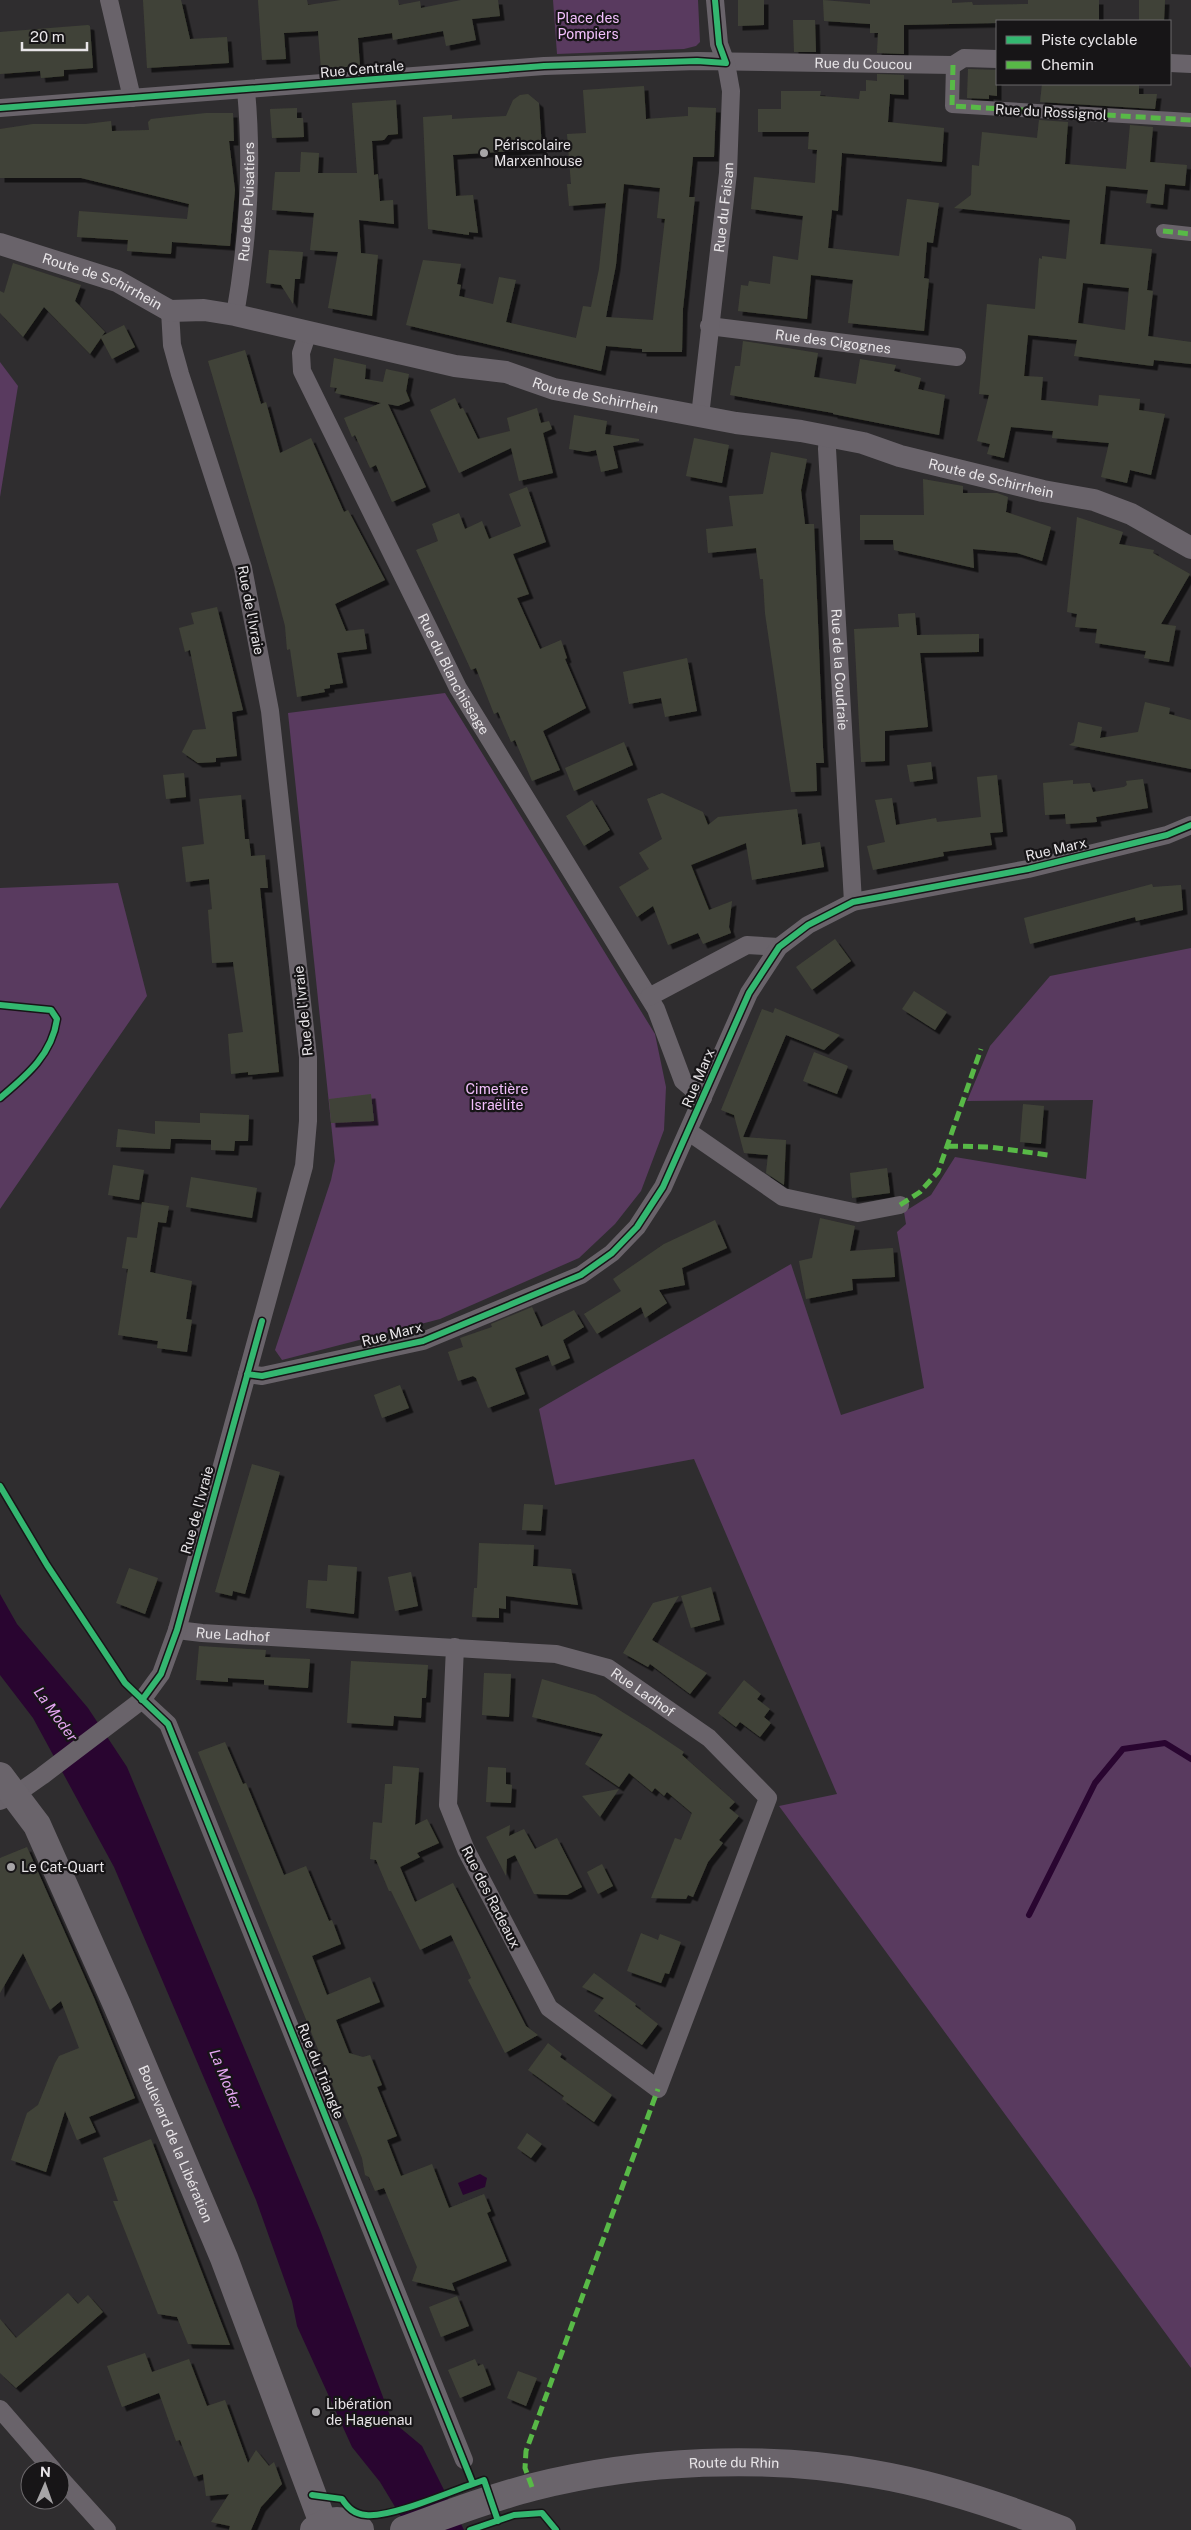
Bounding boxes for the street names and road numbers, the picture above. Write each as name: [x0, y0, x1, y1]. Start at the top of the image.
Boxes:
street label: Rue du Coucou: [814, 55, 912, 72]
street label: Rue Centrale: [319, 57, 405, 81]
street label: Rue du Rossignol: [995, 101, 1107, 123]
street label: Rue des Puisatiers: [235, 142, 257, 262]
street label: Rue du Faisan: [711, 162, 736, 253]
street label: Route de Schirrhein: [40, 250, 165, 313]
street label: Rue des Cigognes: [774, 326, 892, 357]
street label: Route de Schirrhein: [530, 374, 660, 416]
street label: Route de Schirrhein: [927, 455, 1055, 501]
street label: Rue de l'Ivraie: [235, 564, 268, 656]
street label: Rue de la Coudraie: [828, 608, 851, 731]
street label: Rue du Blanchissage: [415, 611, 493, 738]
street label: Rue Marx: [1024, 834, 1088, 864]
street label: Rue de l'Ivraie: [290, 965, 316, 1057]
street label: Rue Marx: [678, 1046, 718, 1110]
street label: Rue Marx: [360, 1319, 424, 1349]
street label: Rue de l'Ivraie: [178, 1464, 216, 1556]
street label: Rue Ladhof: [195, 1624, 271, 1645]
street label: Rue Ladhof: [608, 1664, 678, 1720]
street label: Rue des Radeaux: [458, 1843, 524, 1951]
street label: Rue du Triangle: [295, 2021, 347, 2121]
street label: Boulevard de la Libération: [135, 2063, 216, 2225]
street label: Route du Rhin: [688, 2454, 780, 2472]

